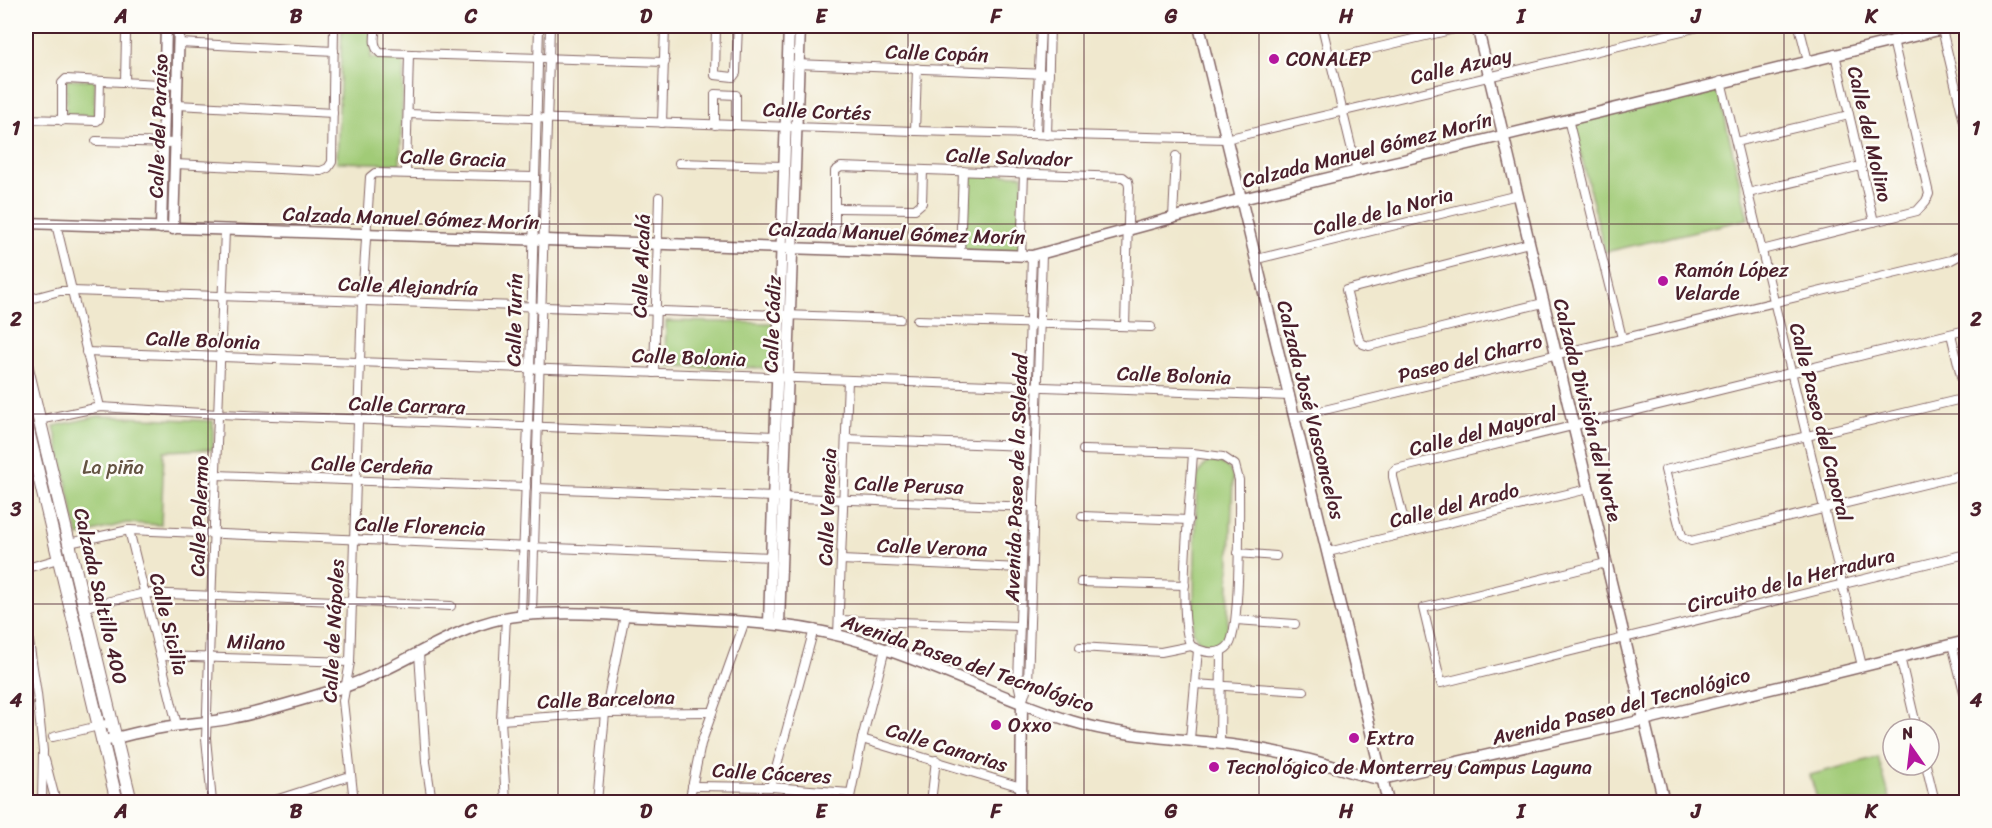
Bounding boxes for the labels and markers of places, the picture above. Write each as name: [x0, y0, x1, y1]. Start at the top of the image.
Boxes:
place label: CONALEP: [1286, 42, 1371, 77]
marker: CONALEP: [1267, 52, 1281, 66]
place label: Ramón López Velarde: [1675, 253, 1789, 311]
marker: Ramón López Velarde: [1656, 274, 1670, 288]
place label: Oxxo: [1008, 708, 1052, 743]
marker: Oxxo: [989, 718, 1003, 732]
place label: Extra: [1366, 721, 1414, 756]
marker: Extra: [1347, 731, 1361, 745]
place label: Tecnológico de Monterrey Campus Laguna: [1226, 750, 1592, 785]
marker: Tecnológico de Monterrey Campus Laguna: [1207, 760, 1221, 774]

